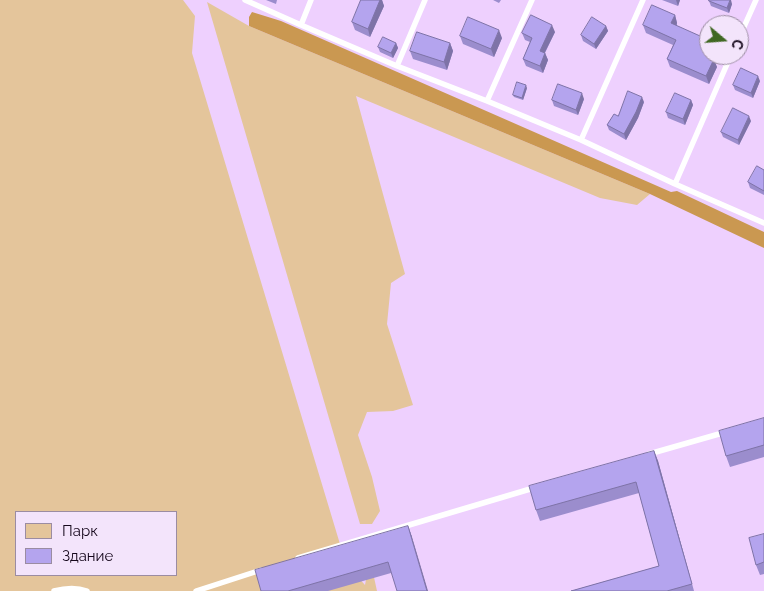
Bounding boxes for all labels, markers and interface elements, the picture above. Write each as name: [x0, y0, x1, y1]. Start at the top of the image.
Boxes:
north arrow: [699, 15, 749, 65]
text: С: [728, 37, 746, 51]
legend: [15, 511, 178, 576]
text: Парк: [62, 522, 98, 540]
text: Здание: [62, 547, 113, 565]

